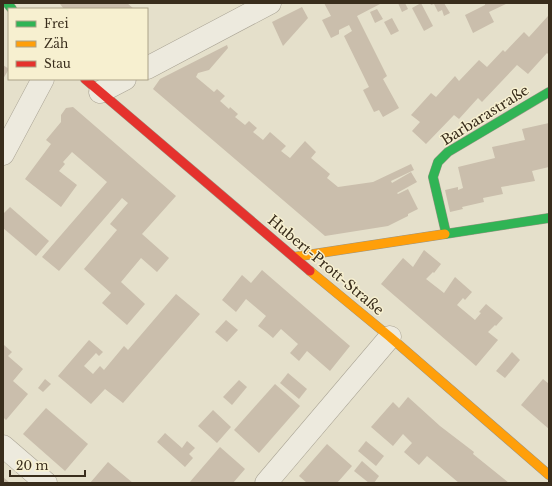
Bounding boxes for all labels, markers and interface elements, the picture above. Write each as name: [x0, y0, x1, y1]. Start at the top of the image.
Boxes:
legend: [8, 8, 148, 80]
text: Frei: [44, 16, 69, 31]
text: Zäh: [44, 36, 68, 51]
text: Stau: [44, 56, 71, 71]
street label: Barbarastraße: [438, 81, 532, 149]
street label: Hubert-Prott-Straße: [264, 211, 388, 319]
scale bar: [10, 452, 85, 478]
text: 20 m: [16, 458, 48, 473]

